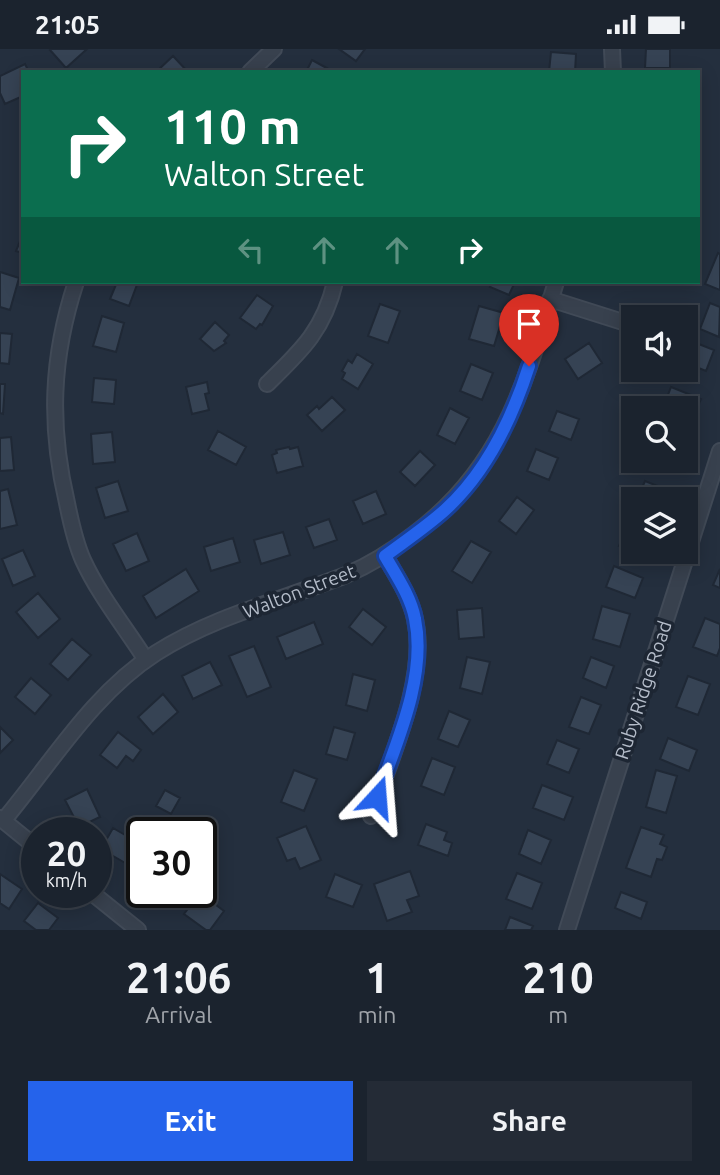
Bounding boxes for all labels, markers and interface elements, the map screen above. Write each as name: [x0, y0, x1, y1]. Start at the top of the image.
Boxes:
text: 21:05: [35, 10, 100, 39]
icon: right: [49, 98, 140, 189]
text: 110 m: [164, 98, 301, 153]
text: Walton Street: [164, 156, 364, 192]
icon: left: [232, 231, 270, 269]
icon: ahead: [305, 231, 343, 269]
icon: ahead: [378, 231, 416, 269]
icon: right: [451, 231, 489, 269]
pin: [499, 294, 559, 366]
icon: arrive: [510, 305, 548, 343]
map controls: [621, 305, 698, 564]
button: sound: [621, 305, 698, 382]
button: search: [621, 396, 698, 473]
button: layers: [621, 487, 698, 564]
street label: Walton Street: [240, 559, 359, 623]
street label: Ruby Ridge Road: [610, 618, 676, 762]
position arrow: [340, 760, 414, 834]
speed limit sign: 30: [126, 817, 217, 908]
text: 20: [47, 833, 86, 873]
text: km/h: [46, 870, 87, 890]
text: 21:06: [126, 954, 231, 1001]
text: 1: [365, 954, 389, 1001]
text: 210: [523, 954, 594, 1001]
text: Arrival: [145, 1002, 212, 1027]
text: min: [358, 1002, 396, 1027]
text: m: [548, 1002, 568, 1027]
button: Exit: [28, 1081, 353, 1161]
button: Share: [367, 1081, 692, 1161]

